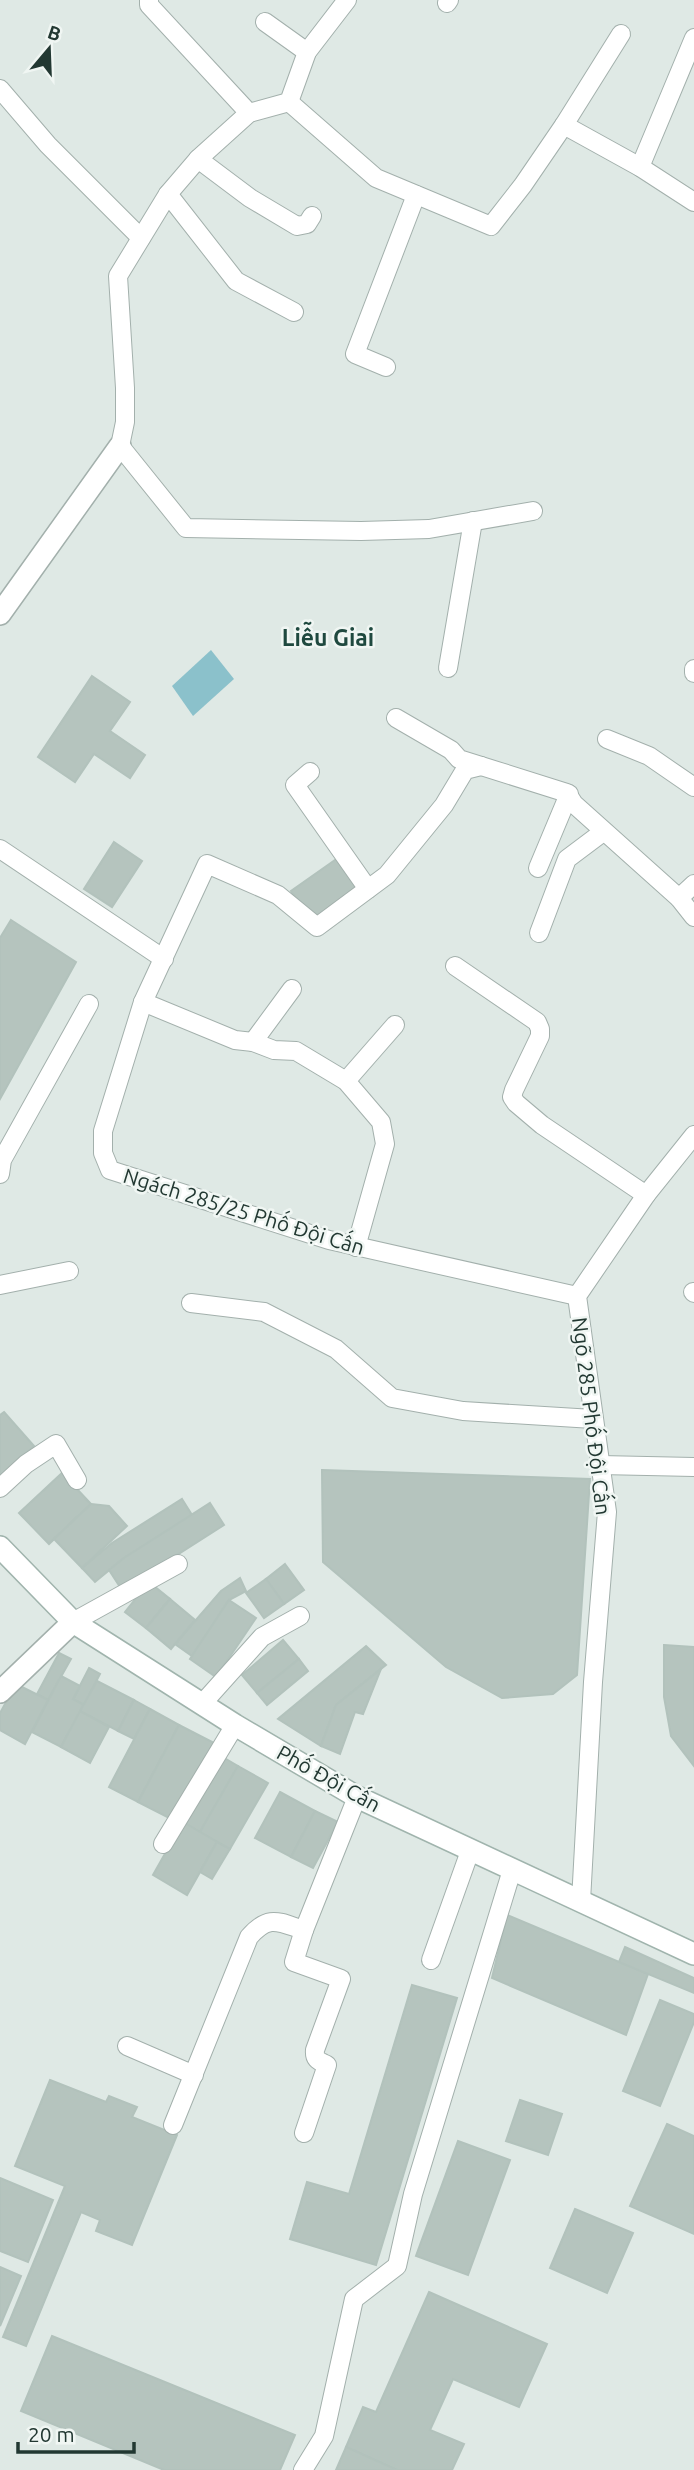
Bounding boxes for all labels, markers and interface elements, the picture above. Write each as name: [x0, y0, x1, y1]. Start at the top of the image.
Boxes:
north arrow: [14, 14, 84, 84]
text: B: [45, 20, 64, 45]
district label: Liễu Giai: [282, 621, 374, 650]
street label: Ngách 285/25 Phố Đội Cấn: [121, 1161, 368, 1259]
street label: Ngõ 285 Phố Đội Cấn: [568, 1315, 618, 1516]
street label: Phố Đội Cấn: [273, 1738, 386, 1816]
scale bar: [18, 2410, 133, 2454]
text: 20 m: [28, 2422, 75, 2446]

